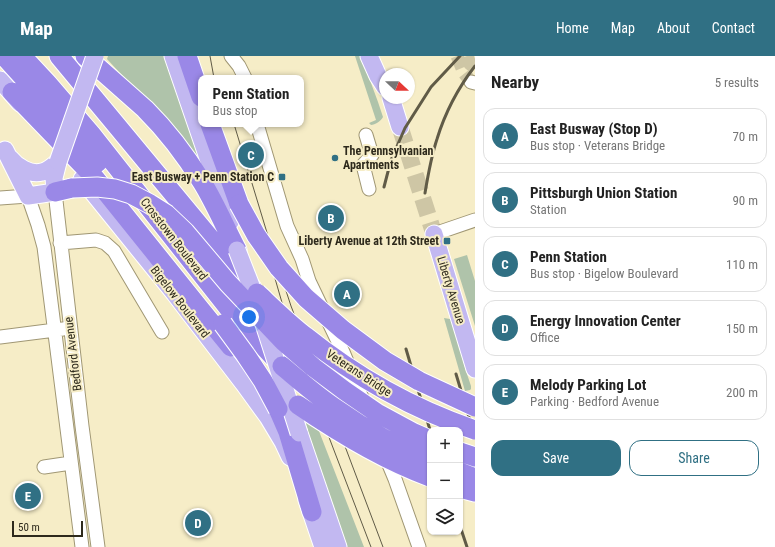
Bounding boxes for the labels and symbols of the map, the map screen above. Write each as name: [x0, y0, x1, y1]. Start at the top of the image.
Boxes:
north arrow: [379, 68, 415, 104]
pin: C: [238, 140, 264, 170]
place label: The Pennsylvanian Apartments: [343, 144, 434, 172]
marker: The Pennsylvanian Apartments: [330, 153, 340, 163]
place label: East Busway + Penn Station C: [132, 170, 274, 184]
marker: East Busway + Penn Station C: [277, 172, 287, 182]
street label: Crosstown Boulevard: [138, 195, 210, 283]
pin: B: [318, 203, 344, 233]
place label: Liberty Avenue at 12th Street: [298, 234, 439, 248]
marker: Liberty Avenue at 12th Street: [442, 236, 452, 246]
street label: Liberty Avenue: [434, 255, 468, 326]
street label: Bigelow Boulevard: [148, 263, 212, 341]
pin: A: [334, 279, 360, 309]
your location: [239, 307, 259, 327]
street label: Bedford Avenue: [61, 316, 85, 392]
street label: Veterans Bridge: [324, 347, 395, 399]
pin: E: [15, 481, 41, 511]
pin: D: [185, 508, 211, 538]
scale bar: [12, 519, 83, 538]

